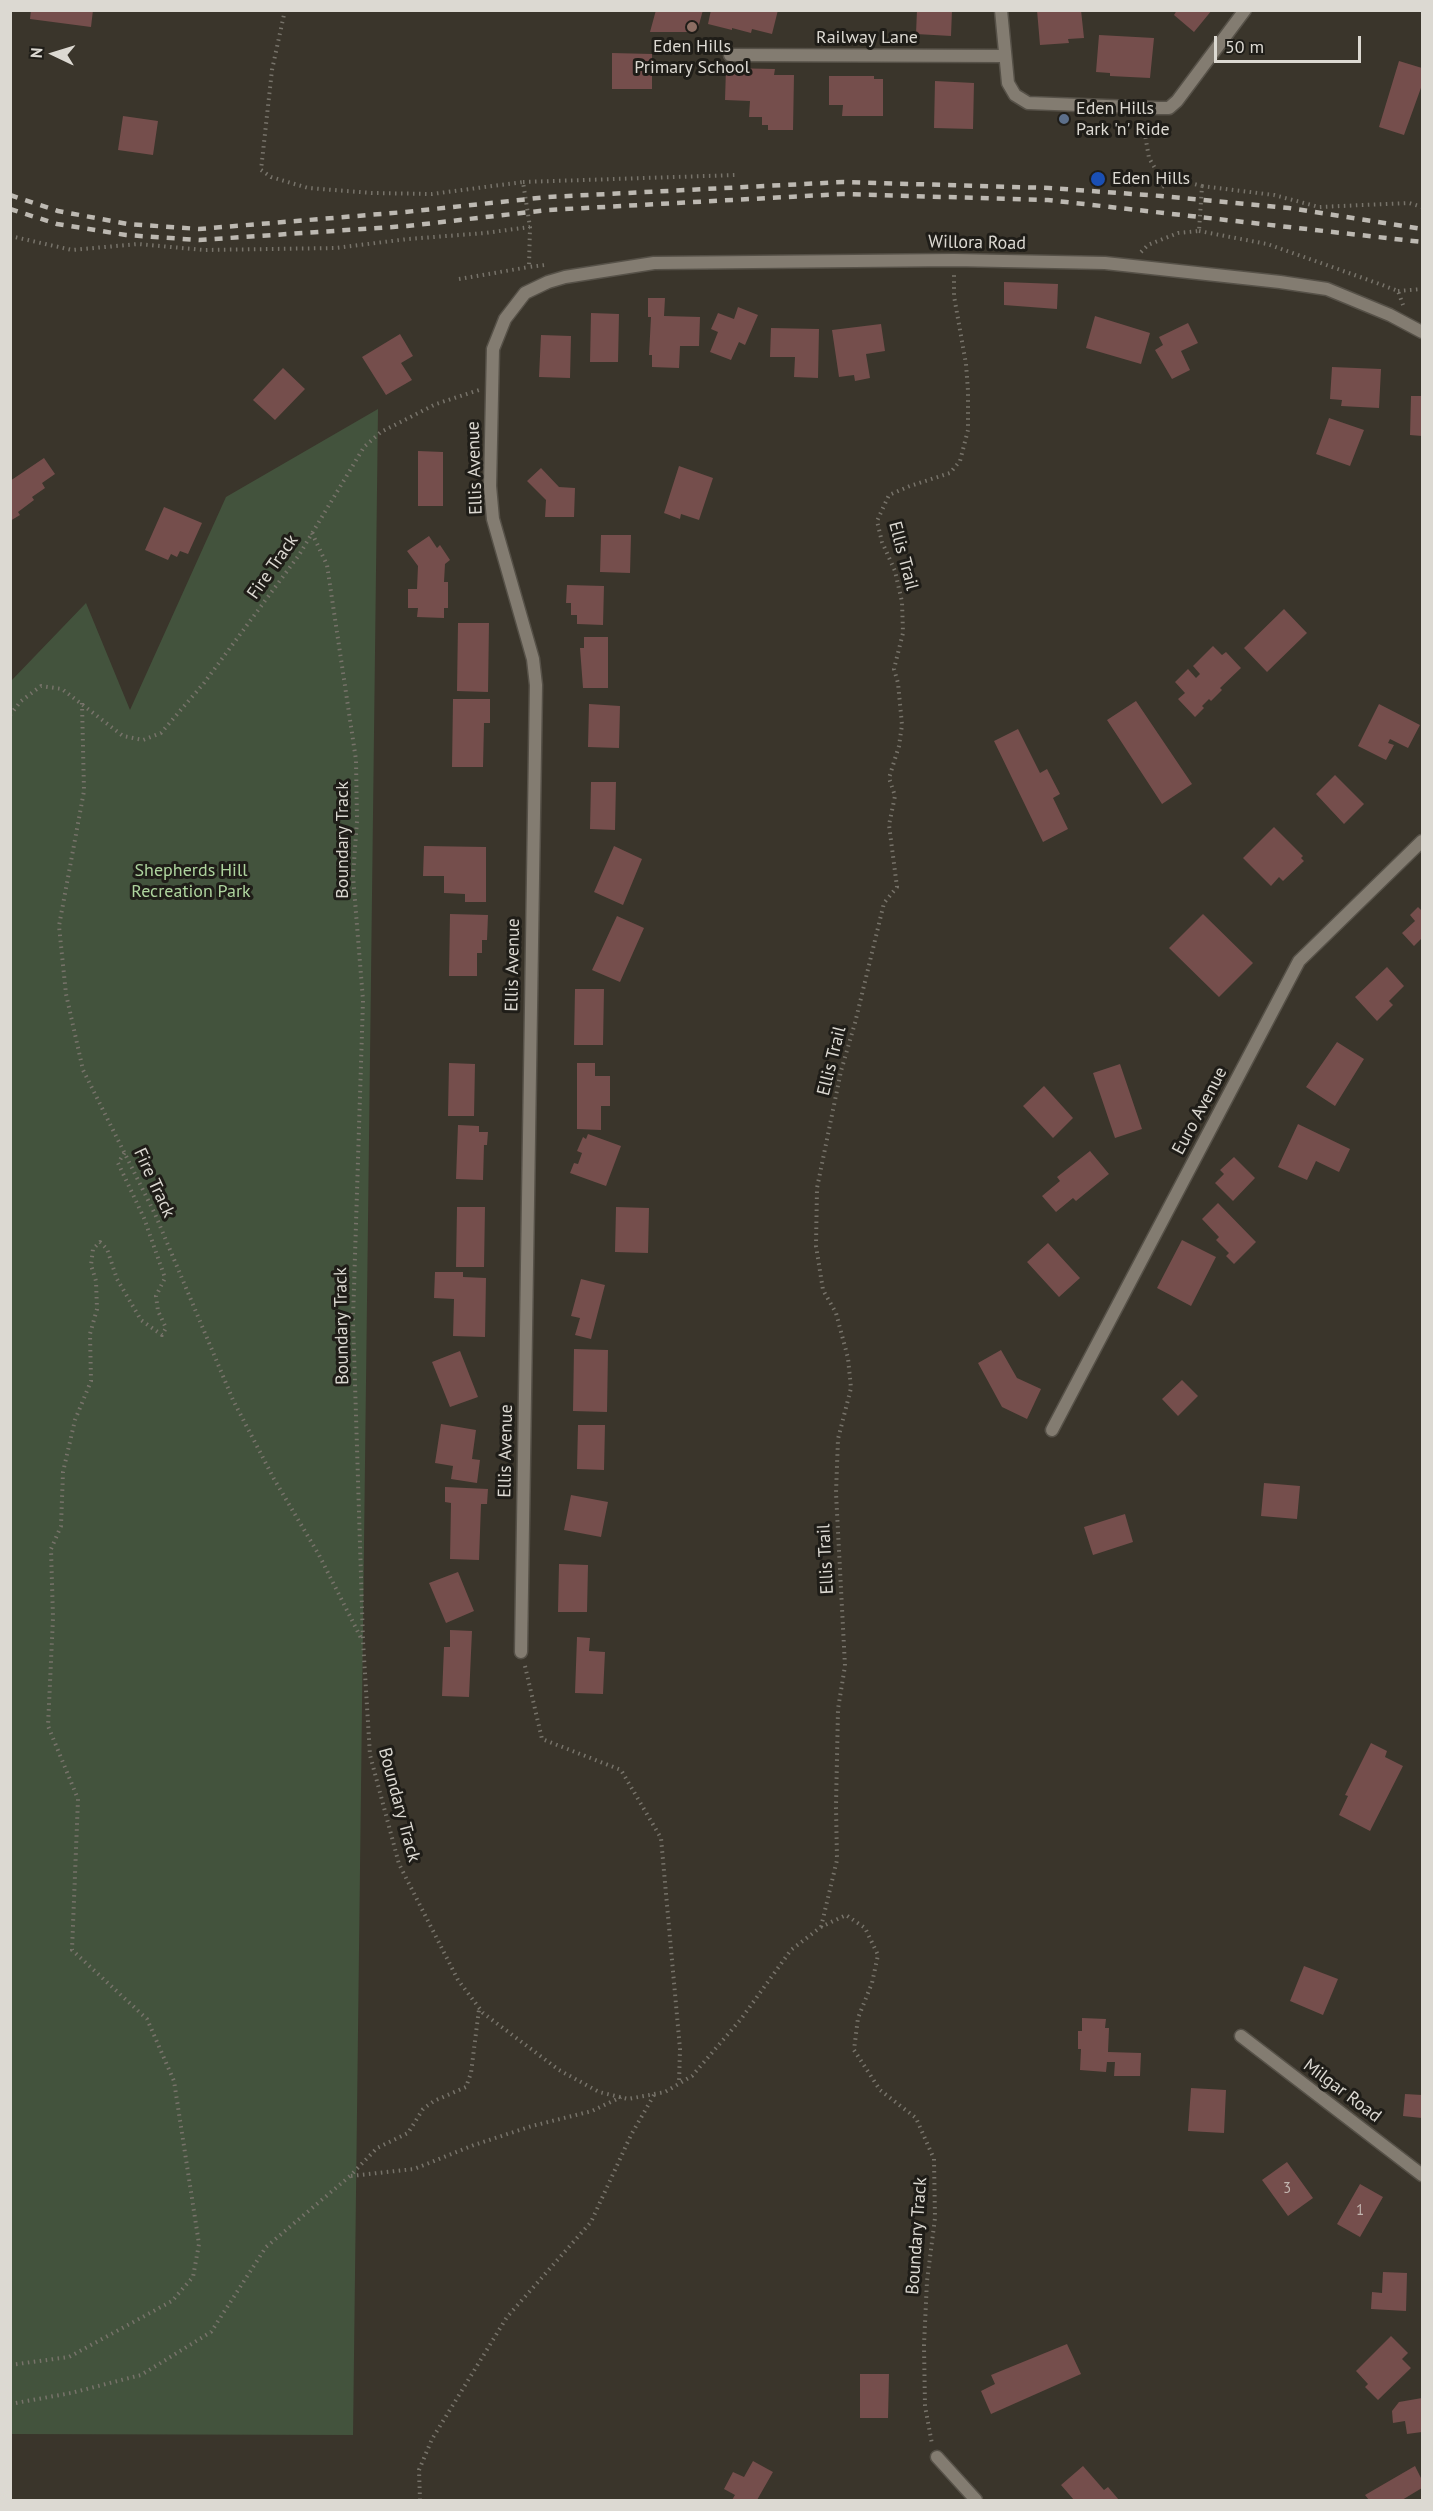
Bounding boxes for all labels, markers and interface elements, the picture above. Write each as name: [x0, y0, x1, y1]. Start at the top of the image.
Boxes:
marker: Eden Hills Primary School: [685, 20, 699, 34]
north arrow: [24, 24, 84, 84]
scale bar: [1217, 24, 1364, 62]
street label: Railway Lane: [816, 27, 918, 49]
text: 50 m: [1225, 35, 1264, 58]
place label: Eden Hills Primary School: [634, 36, 750, 78]
text: N: [26, 47, 46, 59]
place label: Eden Hills Park 'n' Ride: [1076, 98, 1170, 140]
marker: Eden Hills Park 'n' Ride: [1057, 112, 1071, 126]
place label: Eden Hills: [1112, 168, 1190, 190]
marker: Eden Hills: [1089, 170, 1107, 188]
street label: Willora Road: [928, 231, 1026, 255]
street label: Ellis Avenue: [463, 421, 487, 515]
street label: Ellis Trail: [883, 519, 923, 593]
street label: Fire Track: [243, 530, 303, 604]
street label: Boundary Track: [332, 781, 354, 899]
park label: Shepherds Hill Recreation Park: [131, 860, 251, 902]
street label: Ellis Avenue: [501, 918, 525, 1012]
street label: Ellis Trail: [813, 1024, 851, 1098]
street label: Euro Avenue: [1168, 1063, 1232, 1159]
street label: Fire Track: [129, 1145, 179, 1221]
street label: Boundary Track: [330, 1267, 354, 1385]
street label: Ellis Avenue: [494, 1404, 518, 1498]
street label: Ellis Trail: [813, 1523, 839, 1595]
street label: Boundary Track: [373, 1745, 425, 1865]
street label: Milgar Road: [1299, 2055, 1385, 2127]
street label: Boundary Track: [902, 2177, 932, 2295]
house number: 3: [1283, 2180, 1291, 2198]
house number: 1: [1356, 2202, 1364, 2220]

